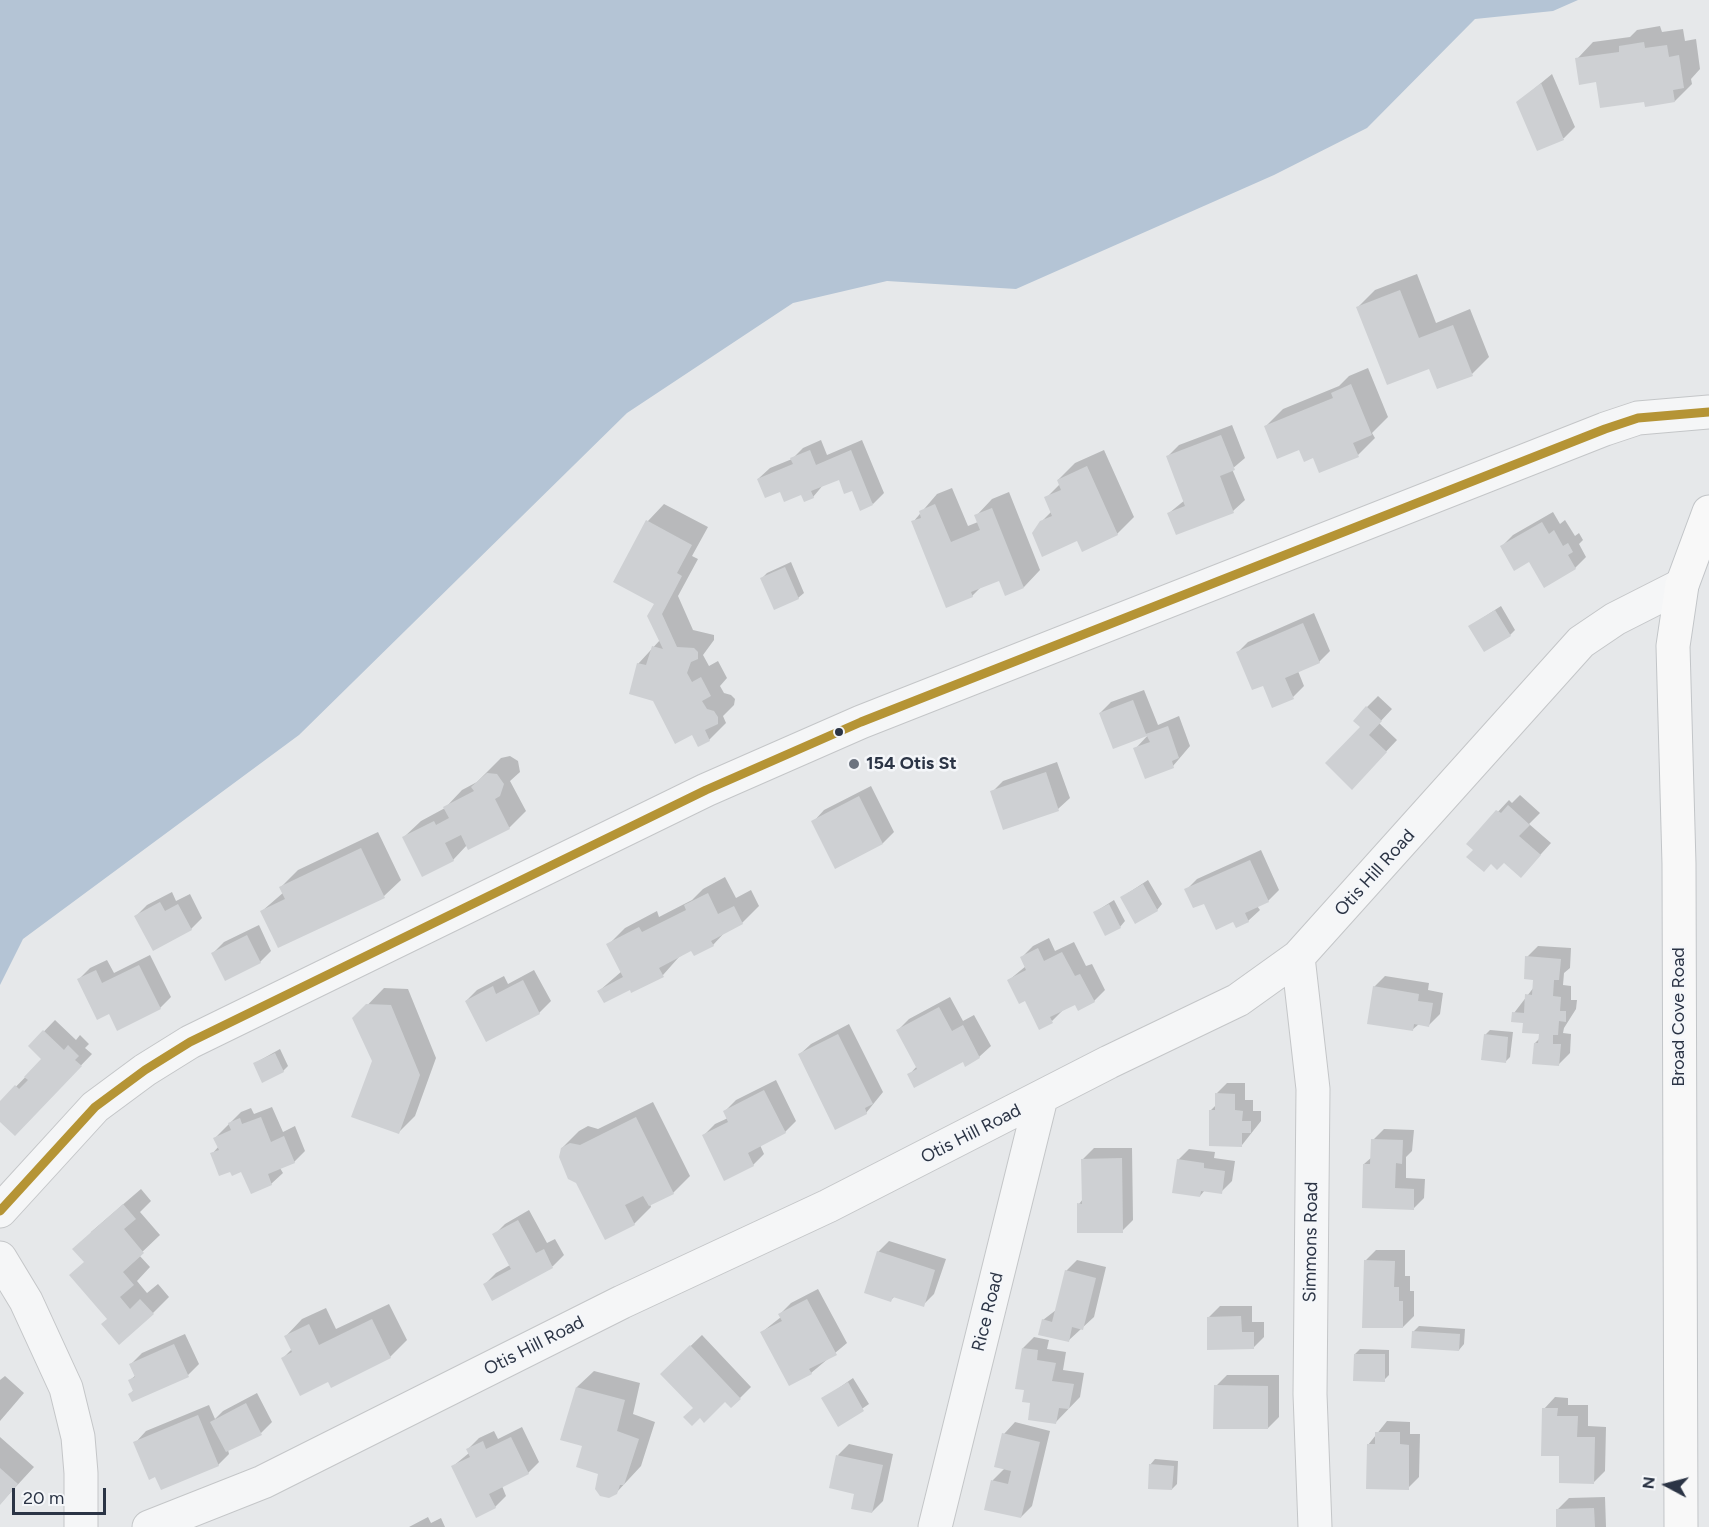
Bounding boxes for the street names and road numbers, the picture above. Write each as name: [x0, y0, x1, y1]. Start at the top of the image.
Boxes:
street label: Otis Hill Road: [1330, 825, 1420, 921]
street label: Broad Cove Road: [1668, 947, 1690, 1087]
street label: Otis Hill Road: [917, 1100, 1025, 1168]
street label: Simmons Road: [1299, 1182, 1323, 1302]
street label: Rice Road: [968, 1270, 1008, 1354]
street label: Otis Hill Road: [480, 1312, 588, 1380]

